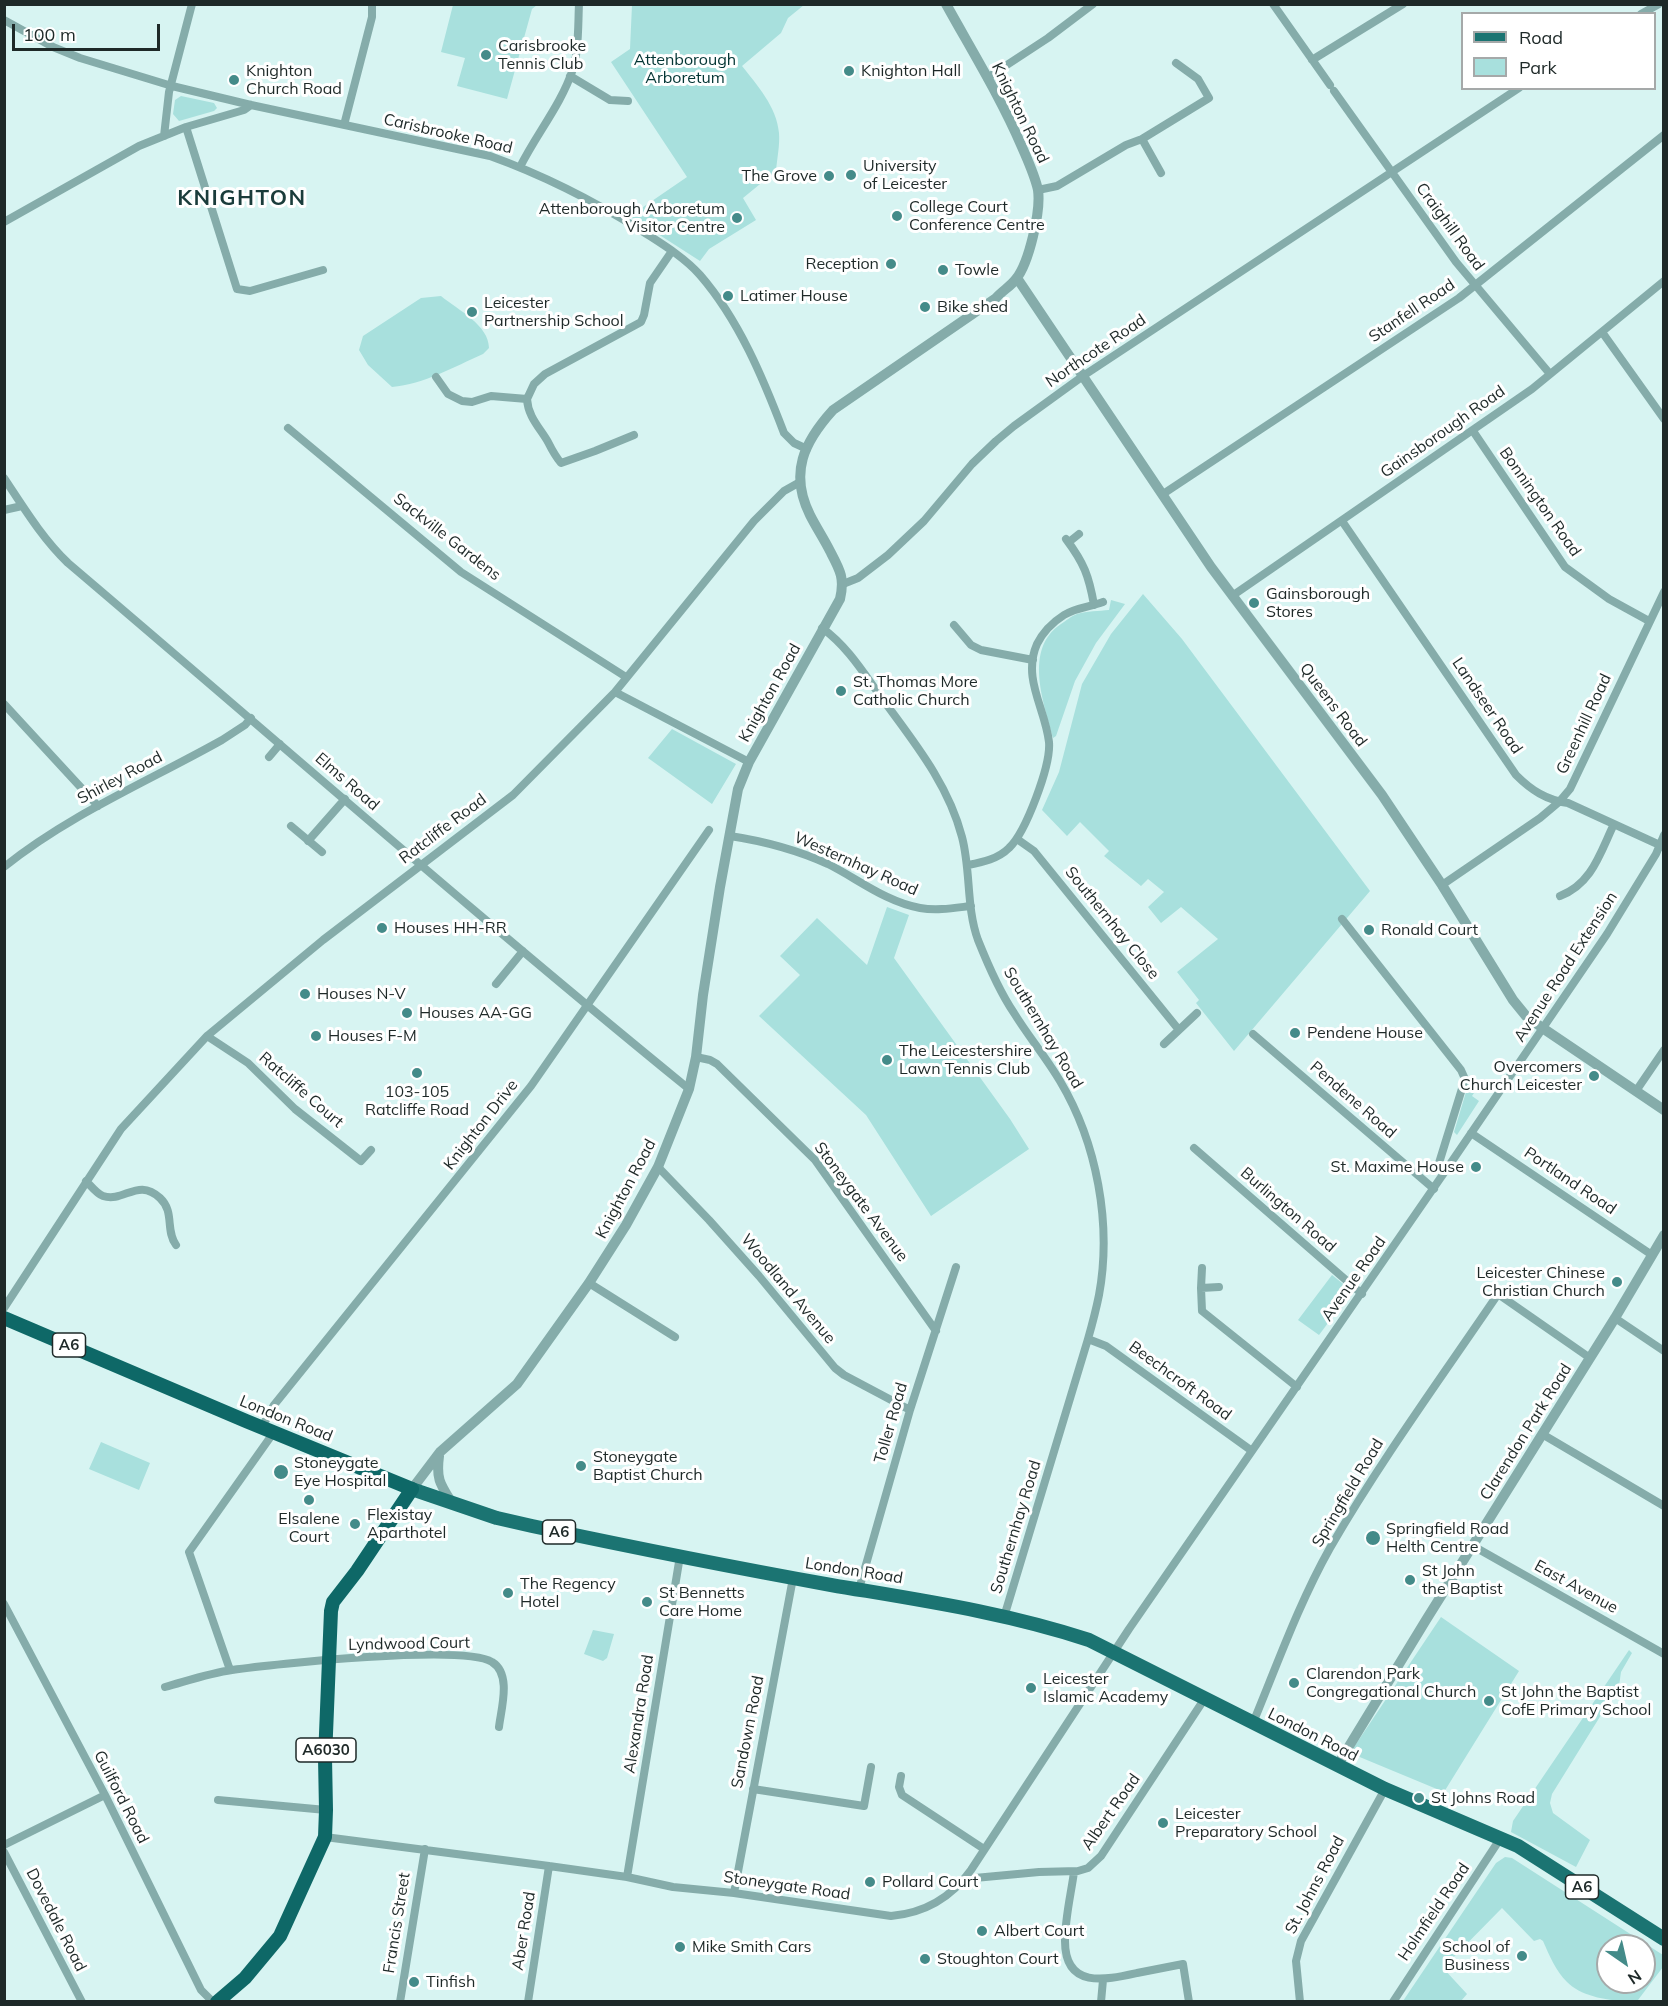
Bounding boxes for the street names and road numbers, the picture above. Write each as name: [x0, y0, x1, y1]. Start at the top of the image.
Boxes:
street label: Knighton Road: [987, 59, 1053, 167]
street label: Carisbrooke Road: [382, 110, 514, 158]
street label: Craighill Road: [1412, 179, 1488, 275]
street label: Stanfell Road: [1365, 275, 1459, 347]
street label: Northcote Road: [1042, 310, 1150, 392]
street label: Gainsborough Road: [1377, 382, 1509, 482]
street label: Bonnington Road: [1495, 444, 1585, 560]
street label: Sackville Gardens: [390, 489, 504, 585]
street label: Knighton Road: [735, 640, 805, 746]
street label: Landseer Road: [1448, 654, 1526, 758]
street label: Queens Road: [1295, 659, 1371, 751]
street label: Greenhill Road: [1552, 671, 1616, 777]
street label: Shirley Road: [74, 748, 166, 808]
street label: Elms Road: [311, 749, 383, 815]
street label: Ratcliffe Road: [396, 790, 490, 868]
street label: Westernhay Road: [791, 828, 921, 900]
street label: Southernhay Close: [1061, 863, 1163, 983]
street label: Avenue Road Extension: [1510, 888, 1622, 1046]
street label: Southernhay Road: [999, 964, 1087, 1092]
street label: Ratcliffe Court: [255, 1048, 347, 1132]
street label: Pendene Road: [1306, 1057, 1400, 1143]
street label: Knighton Drive: [440, 1076, 522, 1174]
street label: Knighton Road: [592, 1136, 660, 1242]
street label: Stoneygate Avenue: [810, 1139, 912, 1265]
street label: Portland Road: [1520, 1143, 1620, 1219]
street label: Burlington Road: [1236, 1163, 1340, 1257]
street label: Woodland Avenue: [737, 1230, 839, 1348]
street label: Avenue Road: [1318, 1233, 1390, 1325]
road number: A6: [52, 1333, 86, 1357]
street label: Beechcroft Road: [1125, 1337, 1235, 1425]
street label: Clarendon Park Road: [1476, 1360, 1576, 1504]
street label: Toller Road: [870, 1380, 912, 1466]
street label: London Road: [237, 1392, 335, 1446]
street label: Springfield Road: [1308, 1435, 1388, 1551]
street label: Southernhay Road: [987, 1458, 1045, 1596]
road number: A6: [542, 1520, 576, 1544]
street label: London Road: [804, 1554, 904, 1588]
street label: East Avenue: [1531, 1556, 1621, 1618]
street label: Lyndwood Court: [348, 1633, 470, 1655]
street label: Alexandra Road: [620, 1653, 658, 1775]
street label: Sandown Road: [728, 1674, 768, 1790]
street label: London Road: [1265, 1704, 1361, 1766]
road number: A6030: [296, 1738, 356, 1762]
street label: Guilford Road: [89, 1747, 153, 1847]
street label: Albert Road: [1078, 1770, 1144, 1854]
street label: St. Johns Road: [1281, 1833, 1349, 1937]
street label: Holmfield Road: [1394, 1859, 1474, 1965]
street label: Dovedale Road: [22, 1865, 90, 1975]
street label: Stoneygate Road: [722, 1868, 852, 1904]
street label: Francis Street: [380, 1871, 414, 1975]
road number: A6: [1566, 1875, 1598, 1899]
street label: Aber Road: [508, 1890, 540, 1972]

